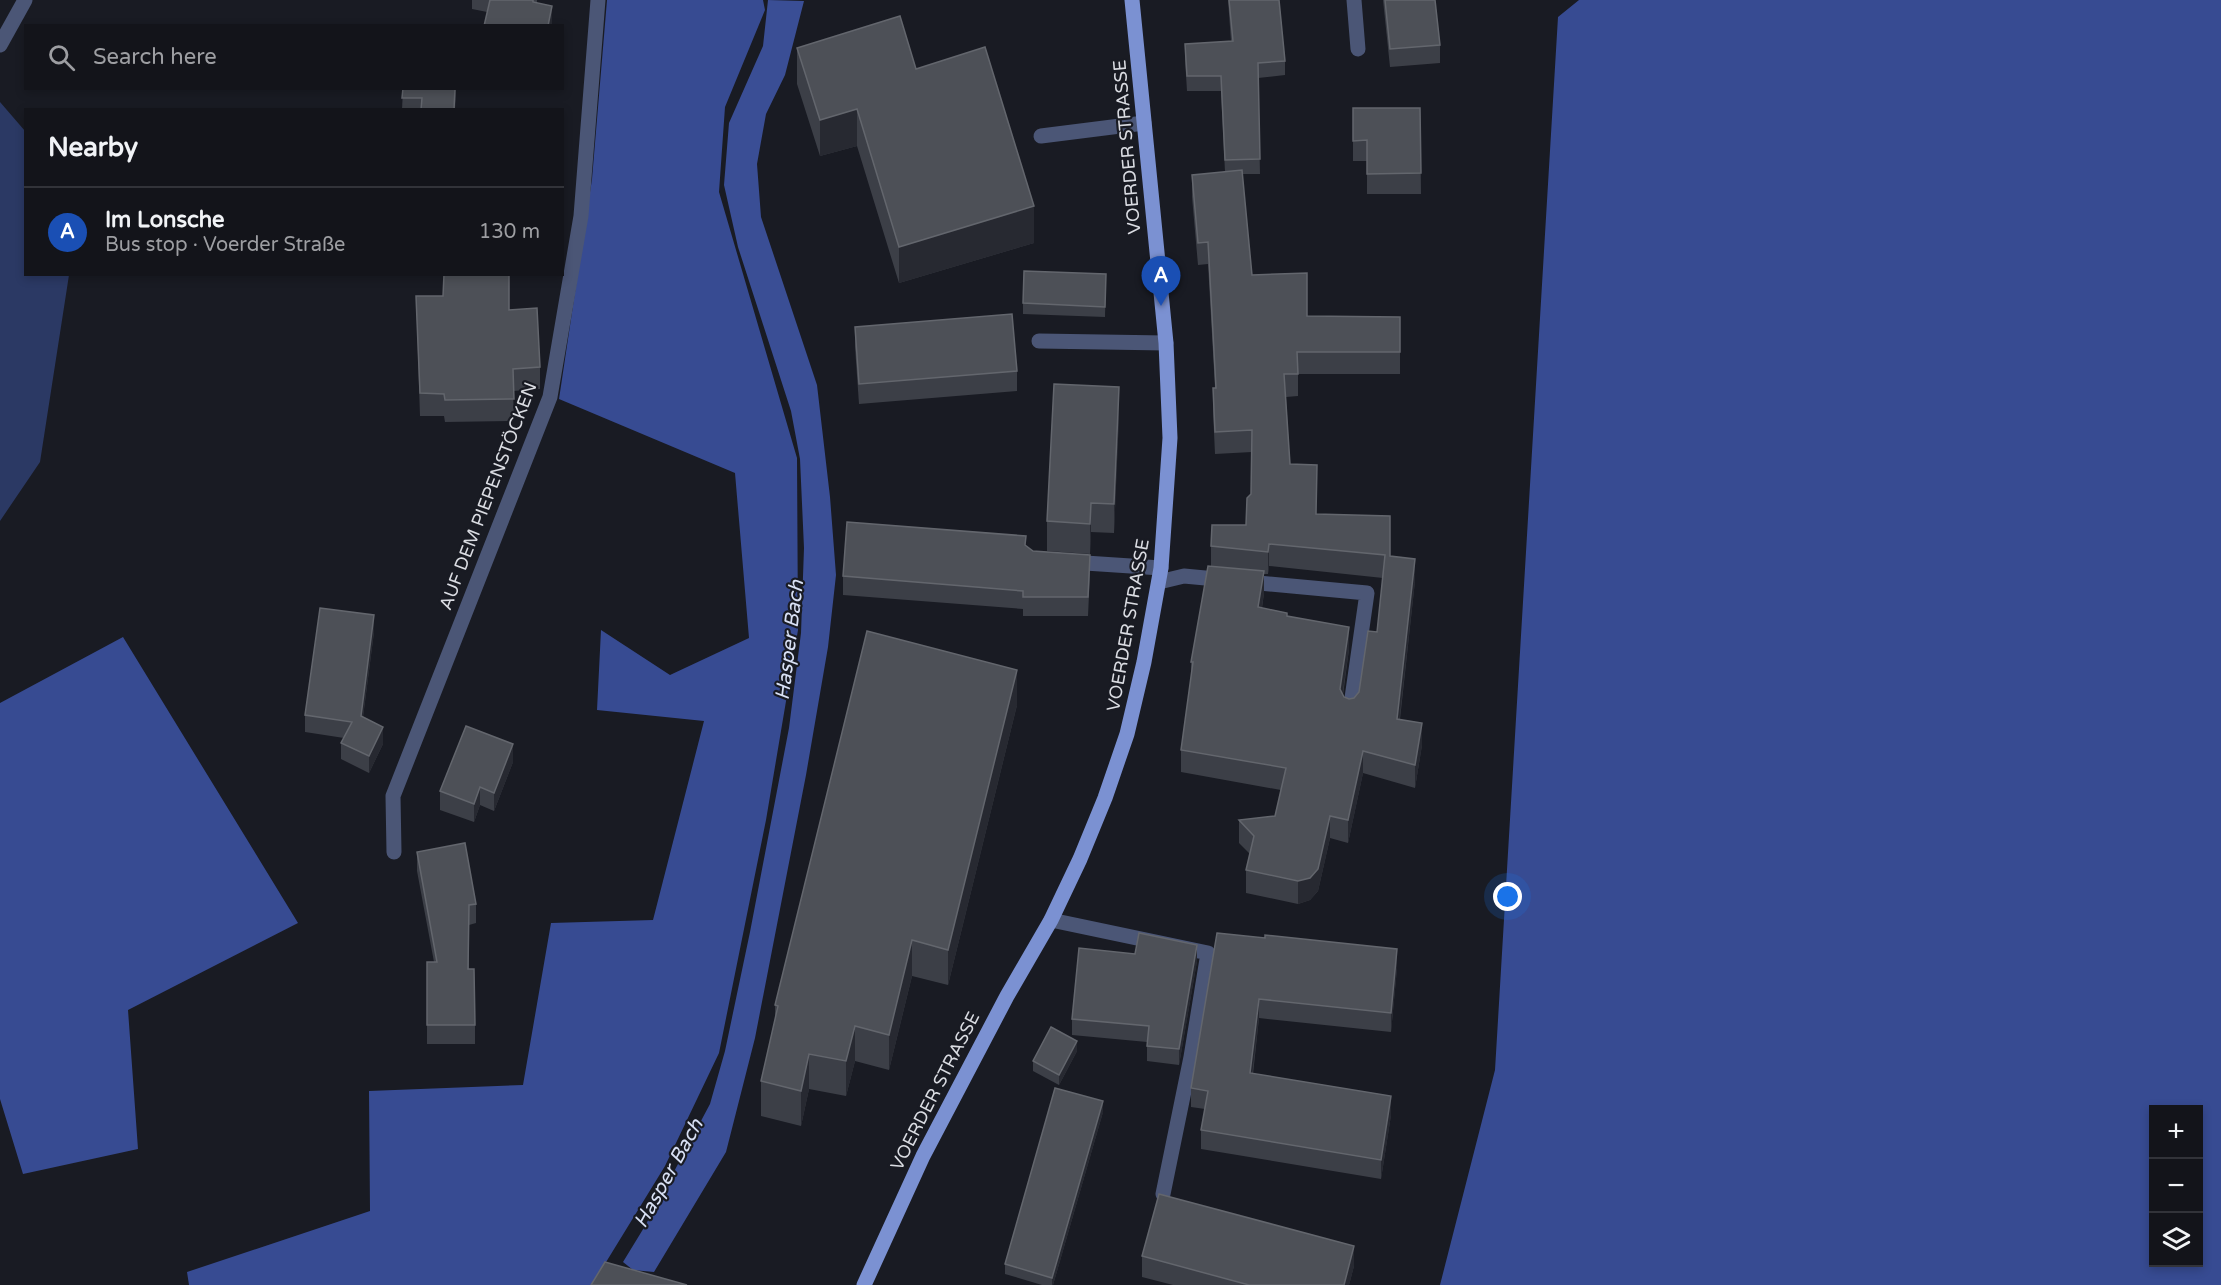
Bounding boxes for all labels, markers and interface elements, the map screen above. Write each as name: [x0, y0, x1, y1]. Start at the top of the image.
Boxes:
search box: [24, 24, 564, 90]
icon: search: [45, 41, 78, 74]
text: Search here: [93, 44, 217, 70]
street label: VOERDER STRASSE: [1108, 59, 1146, 235]
text: Nearby: [48, 132, 138, 163]
text: Im Lonsche: [105, 207, 225, 233]
text: A: [60, 220, 75, 244]
text: 130 m: [479, 220, 540, 244]
text: Bus stop · Voerder Straße: [105, 233, 345, 257]
pin: A: [1142, 256, 1180, 306]
street label: AUF DEM PIEPENSTÖCKEN: [434, 379, 542, 613]
street label: VOERDER STRASSE: [1102, 537, 1154, 713]
water label: Hasper Bach: [771, 578, 809, 701]
your location: [1493, 882, 1522, 911]
street label: VOERDER STRASSE: [885, 1008, 985, 1174]
map controls: [2149, 1105, 2203, 1267]
button: +: [2149, 1105, 2203, 1159]
water label: Hasper Bach: [629, 1114, 709, 1232]
button: −: [2149, 1159, 2203, 1213]
button: layers: [2149, 1213, 2203, 1267]

